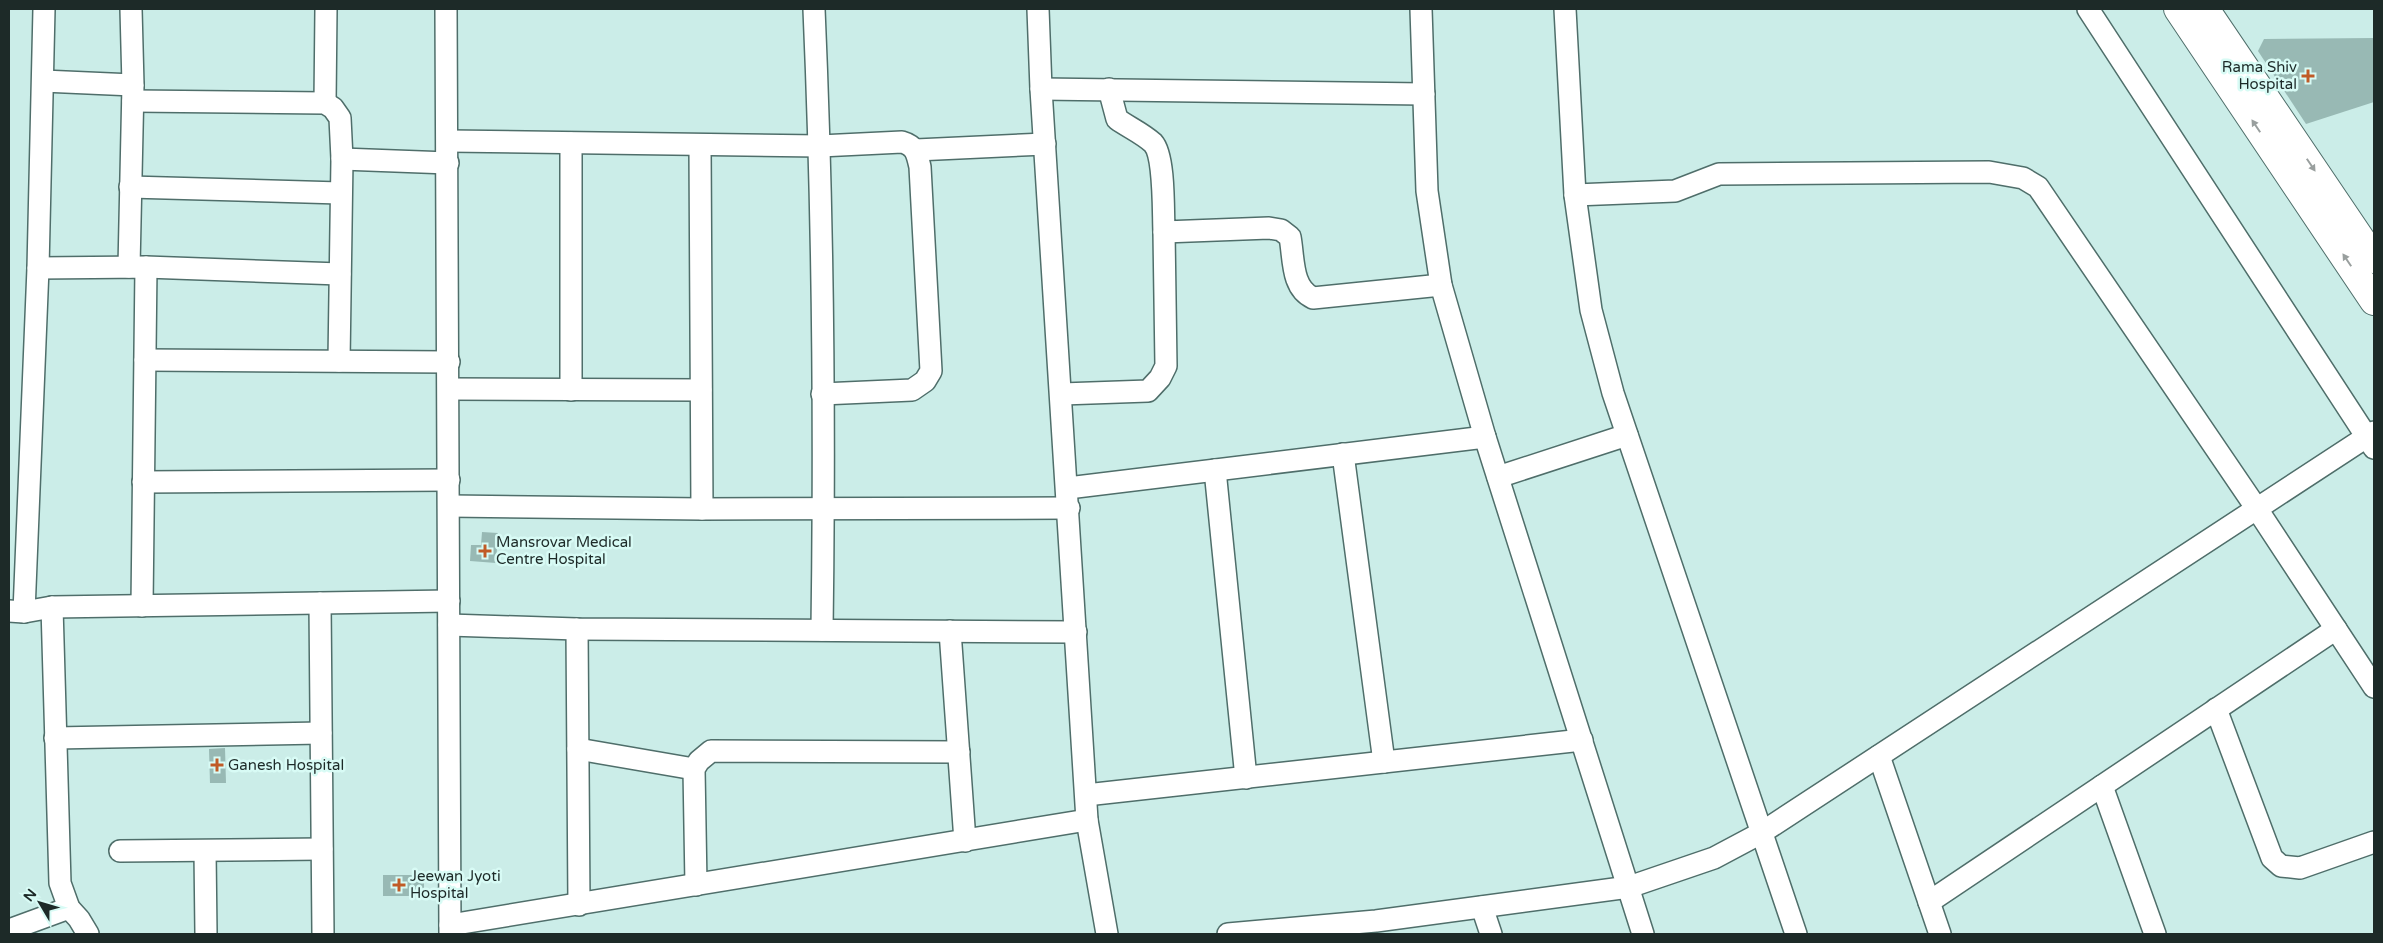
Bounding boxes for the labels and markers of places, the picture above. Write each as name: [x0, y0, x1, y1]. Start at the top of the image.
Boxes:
place label: Rama Shiv Hospital: [2222, 58, 2297, 93]
marker: Rama Shiv Hospital: [2301, 69, 2315, 83]
place label: Mansrovar Medical Centre Hospital: [496, 533, 632, 568]
marker: Mansrovar Medical Centre Hospital: [478, 544, 492, 558]
place label: Ganesh Hospital: [228, 756, 344, 774]
marker: Ganesh Hospital: [210, 758, 224, 772]
place label: Jeewan Jyoti Hospital: [410, 867, 501, 902]
marker: Jeewan Jyoti Hospital: [392, 878, 406, 892]

